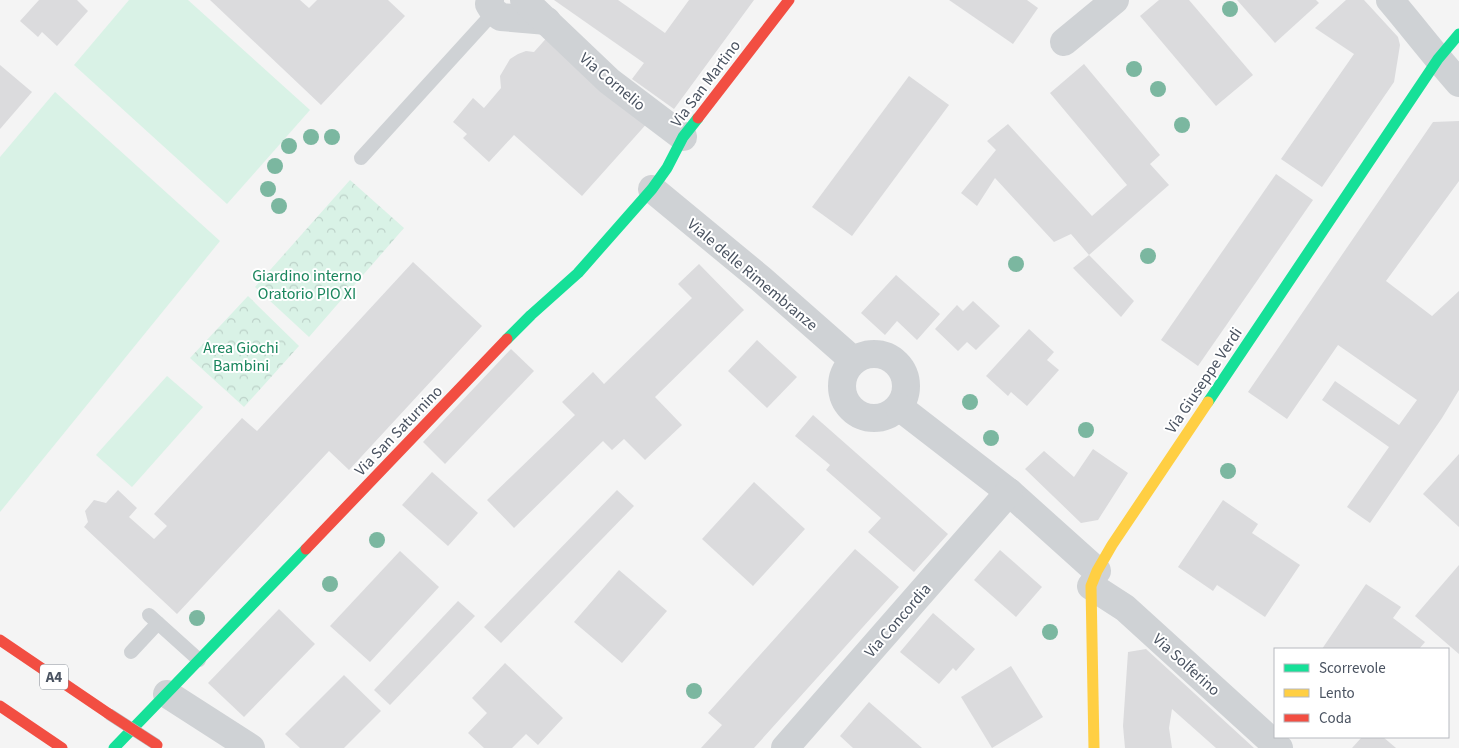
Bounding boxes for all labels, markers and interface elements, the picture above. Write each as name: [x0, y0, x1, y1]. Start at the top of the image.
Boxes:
street label: Via San Martino: [666, 35, 746, 132]
street label: Via Cornelio: [575, 48, 650, 116]
street label: Viale delle Rimembranze: [682, 213, 822, 336]
park label: Giardino interno Oratorio PIO XI: [252, 265, 362, 305]
street label: Via Giuseppe Verdi: [1160, 323, 1248, 438]
park label: Area Giochi Bambini: [203, 337, 279, 377]
street label: Via San Saturnino: [350, 381, 448, 481]
street label: Via Concordia: [859, 579, 936, 663]
street label: Via Solferino: [1148, 628, 1225, 701]
legend: [1274, 648, 1449, 738]
text: Scorrevole: [1319, 658, 1386, 679]
road number: A4: [40, 664, 68, 690]
text: Lento: [1319, 683, 1355, 704]
text: Coda: [1319, 708, 1352, 729]

